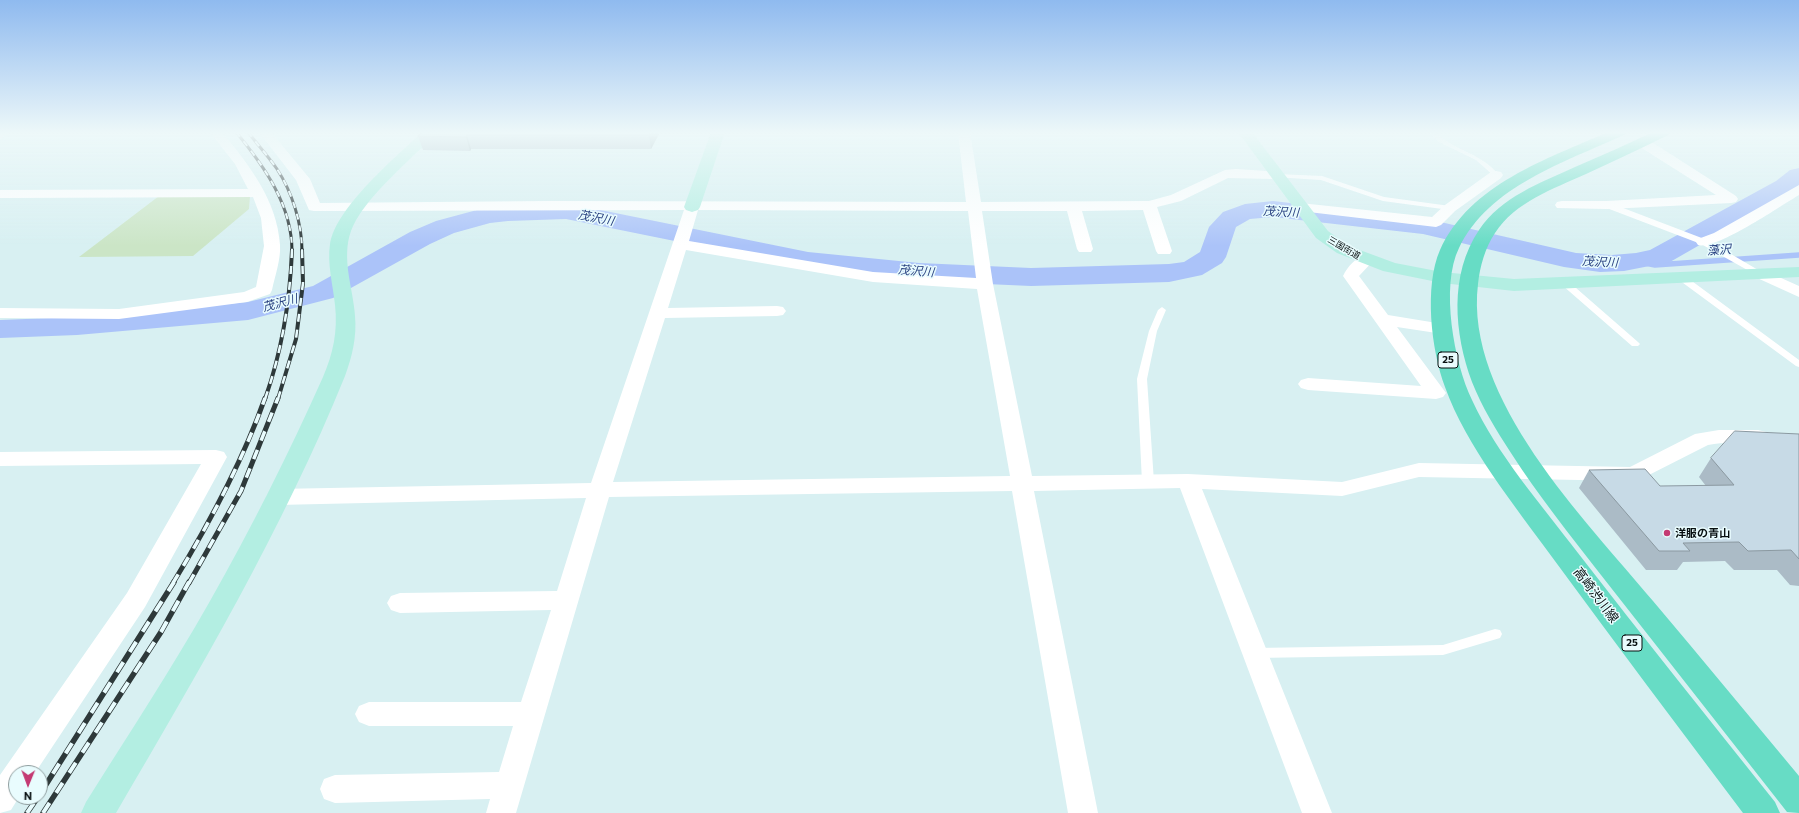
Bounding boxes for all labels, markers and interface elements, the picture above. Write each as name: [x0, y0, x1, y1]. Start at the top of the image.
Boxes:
water label: 茂沢川: [1263, 204, 1299, 220]
water label: 茂沢川: [577, 207, 615, 229]
street label: 三国街道: [1326, 234, 1362, 262]
water label: 藻沢: [1707, 242, 1731, 258]
water label: 茂沢川: [1582, 254, 1618, 270]
water label: 茂沢川: [897, 262, 935, 280]
water label: 茂沢川: [261, 291, 299, 315]
road number: 25: [1438, 352, 1458, 368]
place label: 洋服の青山: [1675, 526, 1730, 540]
marker: 洋服の青山: [1662, 528, 1672, 538]
street label: 高崎渋川線: [1570, 564, 1622, 626]
road number: 25: [1622, 635, 1642, 651]
north arrow: [8, 765, 48, 805]
text: N: [24, 790, 32, 803]

